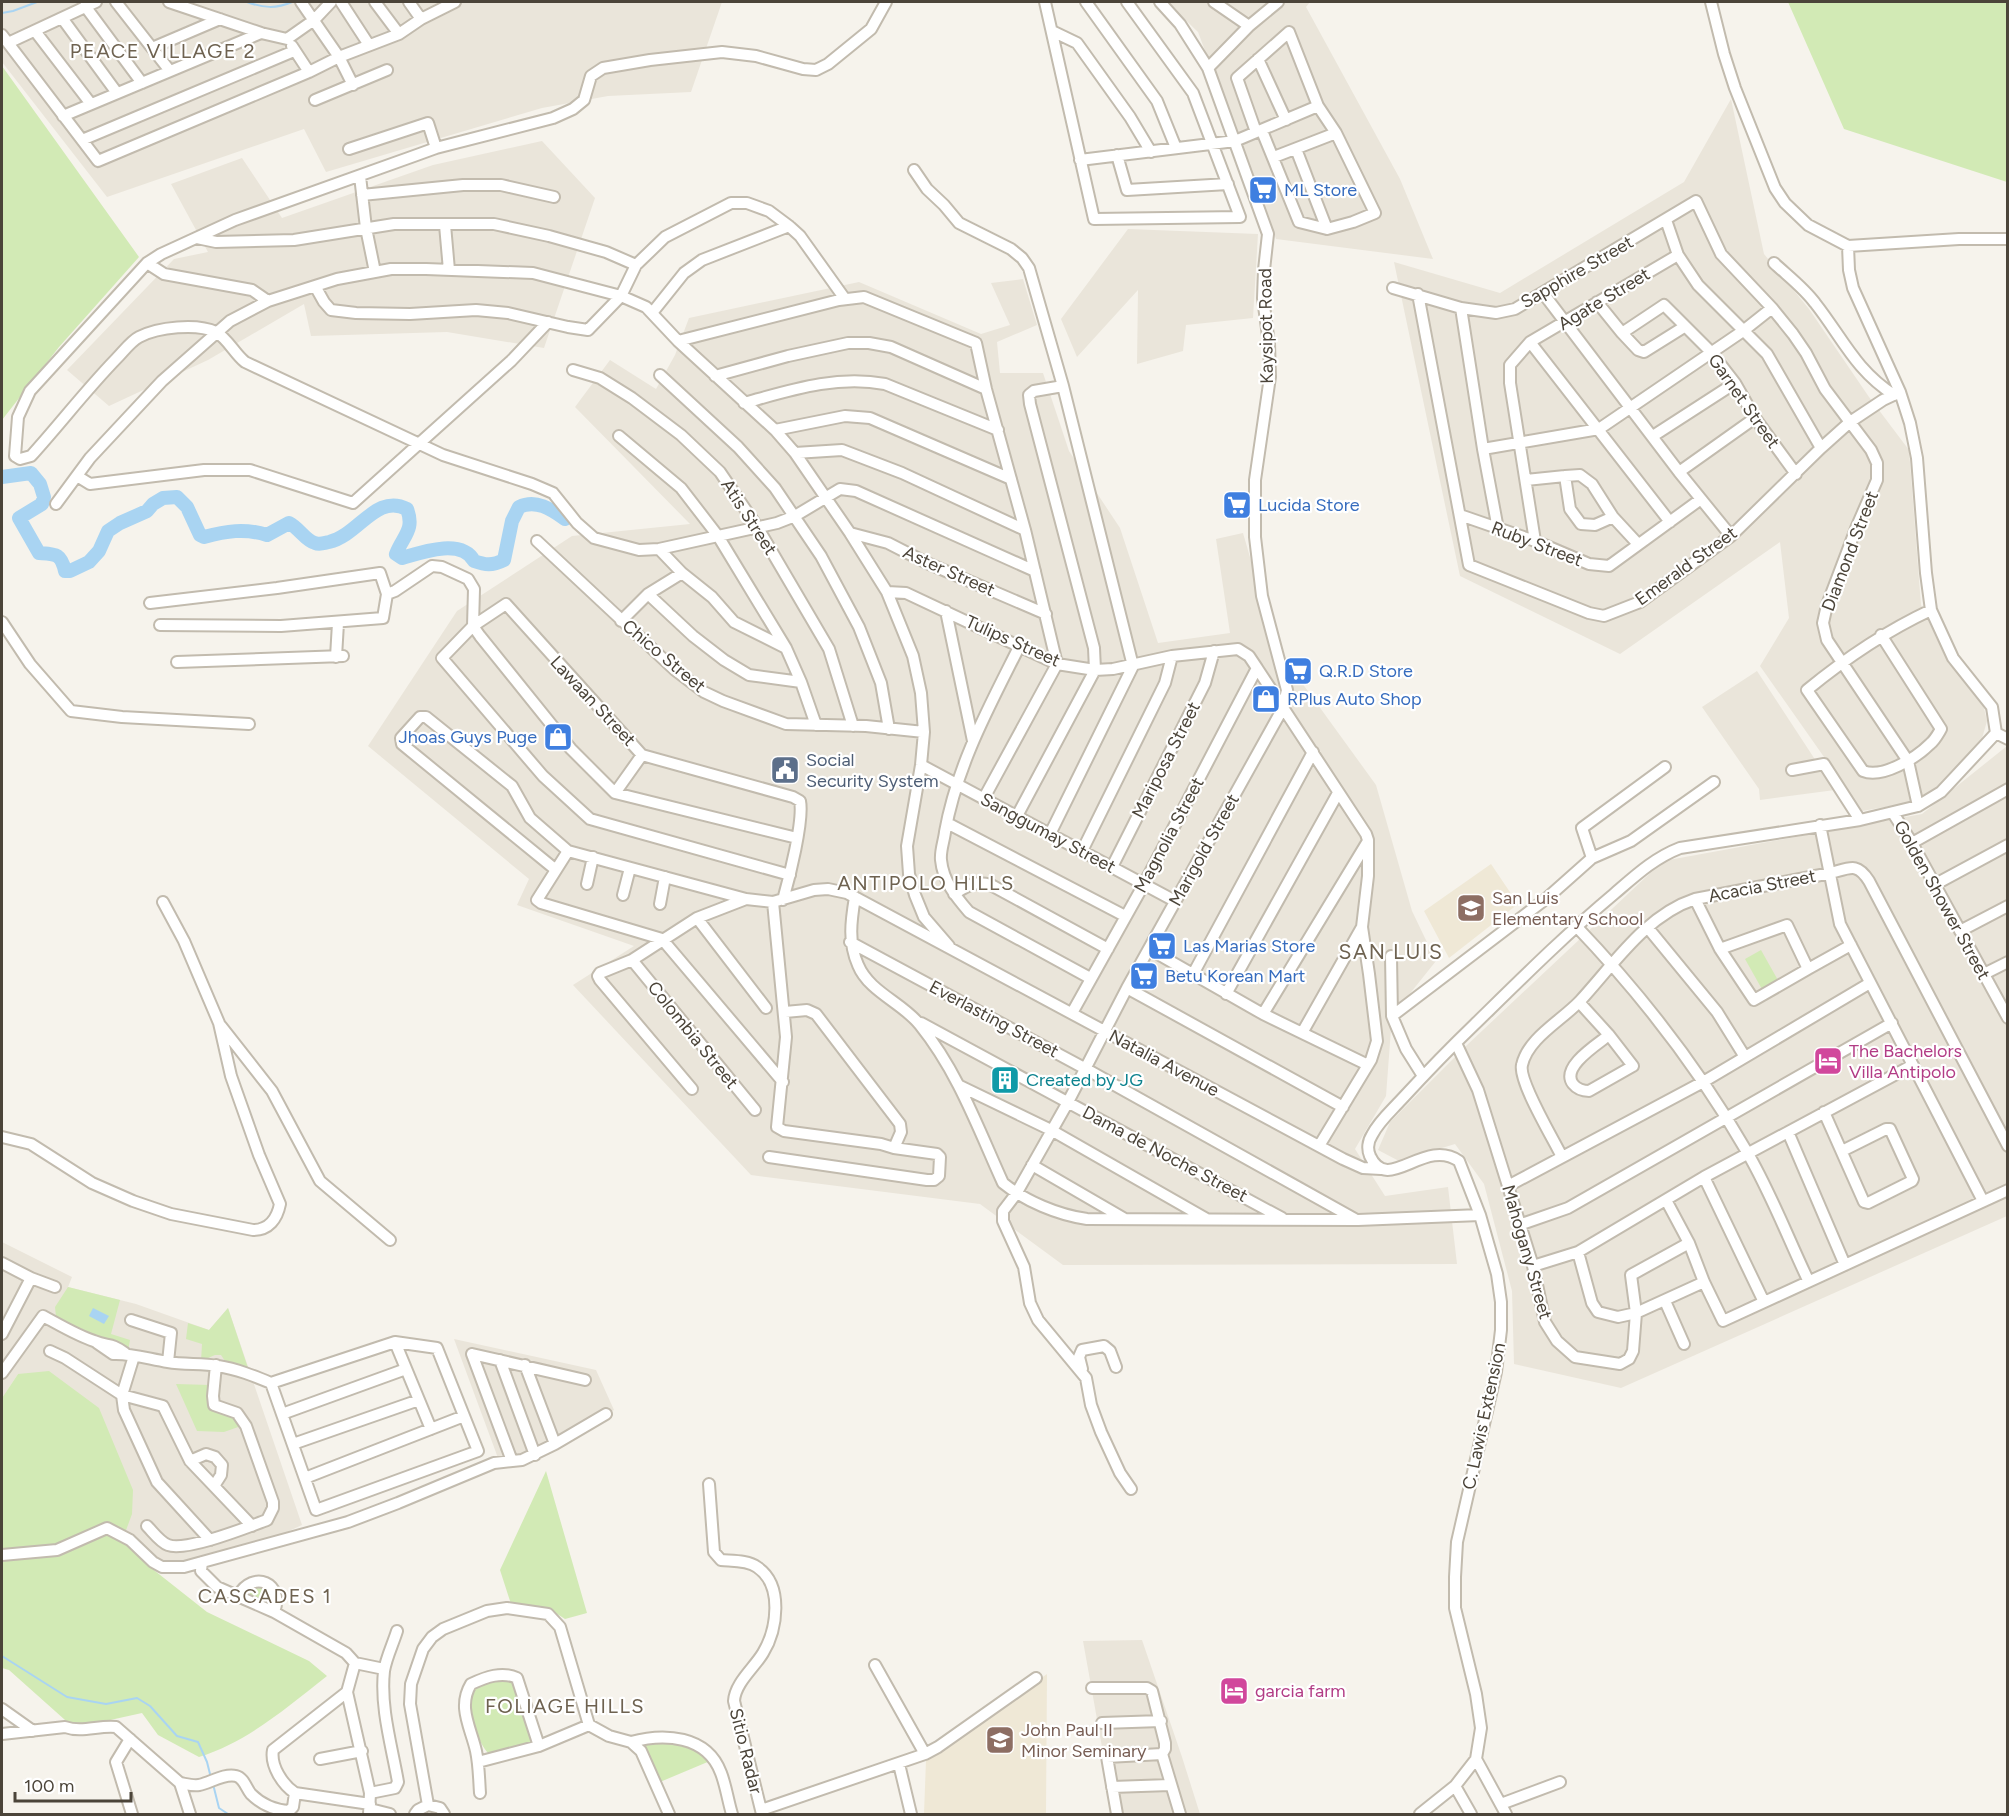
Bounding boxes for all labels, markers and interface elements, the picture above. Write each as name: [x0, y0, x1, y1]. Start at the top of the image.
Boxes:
district label: PEACE VILLAGE 2: [70, 39, 256, 63]
supermarket icon: ML Store: [1247, 174, 1279, 206]
place label: ML Store: [1284, 179, 1357, 201]
street label: Sapphire Street: [1517, 231, 1637, 313]
street label: Agate Street: [1554, 263, 1654, 335]
street label: Kaysipot Road: [1254, 268, 1278, 384]
street label: Garnet Street: [1703, 349, 1785, 453]
street label: Atis Street: [716, 475, 782, 559]
street label: Diamond Street: [1817, 488, 1883, 614]
supermarket icon: Lucida Store: [1221, 489, 1253, 521]
place label: Lucida Store: [1258, 494, 1360, 516]
street label: Ruby Street: [1488, 517, 1586, 572]
street label: Emerald Street: [1631, 522, 1741, 610]
street label: Aster Street: [900, 541, 998, 601]
street label: Tulips Street: [962, 610, 1064, 672]
street label: Chico Street: [618, 615, 710, 697]
street label: Lawaan Street: [546, 651, 641, 751]
supermarket icon: Q.R.D Store: [1282, 655, 1314, 687]
place label: Q.R.D Store: [1319, 660, 1413, 682]
shop icon: RPlus Auto Shop: [1250, 683, 1282, 715]
place label: RPlus Auto Shop: [1287, 688, 1422, 710]
street label: Mariposa Street: [1127, 698, 1205, 822]
shop icon: Jhoas Guys Puge: [542, 721, 574, 753]
place label: Jhoas Guys Puge: [398, 726, 537, 748]
place label: Social Security System: [806, 749, 938, 792]
public building icon: Social Security System: [769, 754, 801, 786]
street label: Magnolia Street: [1129, 773, 1209, 897]
street label: Sanggumay Street: [977, 788, 1120, 878]
street label: Marigold Street: [1164, 790, 1244, 910]
street label: Golden Shower Street: [1889, 816, 1995, 984]
street label: Acacia Street: [1706, 865, 1818, 907]
district label: ANTIPOLO HILLS: [837, 871, 1015, 895]
place label: San Luis Elementary School: [1492, 887, 1643, 930]
school or university icon: San Luis Elementary School: [1455, 892, 1487, 924]
supermarket icon: Las Marias Store: [1146, 930, 1178, 962]
place label: Las Marias Store: [1183, 935, 1315, 957]
district label: SAN LUIS: [1339, 939, 1443, 964]
supermarket icon: Betu Korean Mart: [1128, 960, 1160, 992]
place label: Betu Korean Mart: [1165, 965, 1305, 987]
street label: Everlasting Street: [925, 976, 1063, 1063]
street label: Colombia Street: [643, 977, 743, 1093]
street label: Natalia Avenue: [1105, 1025, 1223, 1101]
place label: The Bachelors Villa Antipolo: [1849, 1040, 1962, 1083]
hotel icon: The Bachelors Villa Antipolo: [1812, 1045, 1844, 1077]
building icon: Created by JG: [989, 1064, 1021, 1096]
place label: Created by JG: [1026, 1069, 1143, 1091]
street label: Dama de Noche Street: [1079, 1101, 1252, 1207]
street label: Mahogany Street: [1497, 1182, 1557, 1322]
street label: C. Lawis Extension: [1458, 1341, 1510, 1491]
district label: CASCADES 1: [198, 1584, 332, 1608]
hotel icon: garcia farm: [1218, 1675, 1250, 1707]
place label: garcia farm: [1255, 1680, 1346, 1702]
district label: FOLIAGE HILLS: [485, 1694, 645, 1718]
street label: Sitio Radar: [725, 1706, 767, 1796]
place label: John Paul II Minor Seminary: [1021, 1719, 1147, 1762]
school or university icon: John Paul II Minor Seminary: [984, 1724, 1016, 1756]
scale bar: [15, 1765, 130, 1803]
text: 100 m: [24, 1775, 74, 1797]

